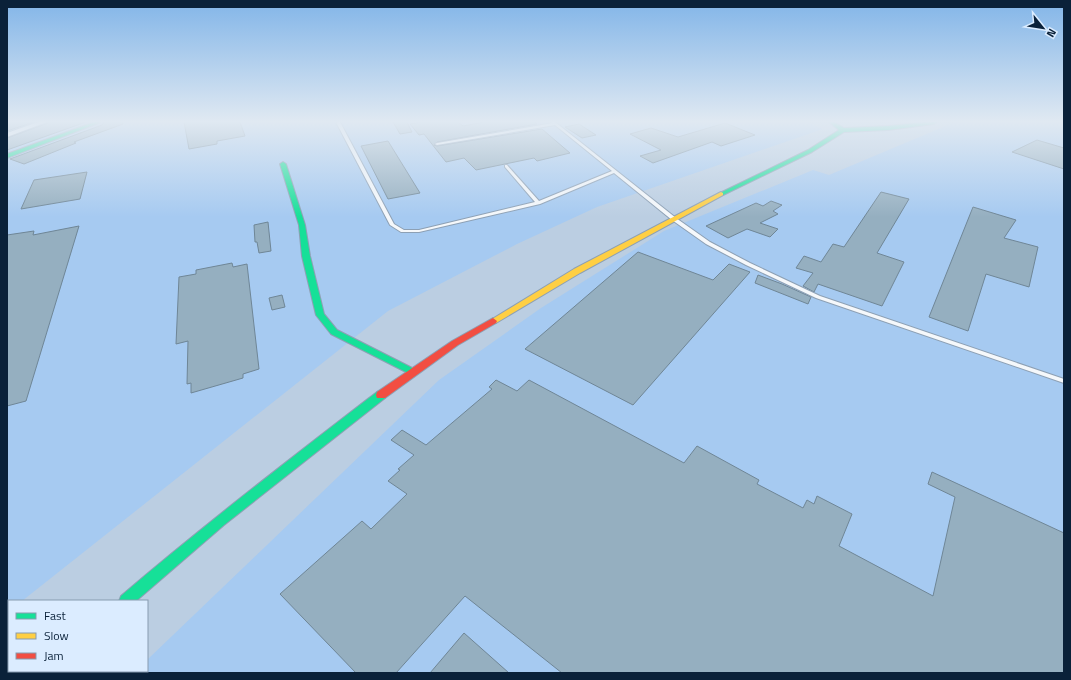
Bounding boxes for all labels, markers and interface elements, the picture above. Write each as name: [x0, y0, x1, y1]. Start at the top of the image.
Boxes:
north arrow: [1023, 8, 1063, 48]
text: N: [1043, 26, 1060, 40]
legend: [8, 600, 148, 672]
text: Fast: [44, 606, 67, 625]
text: Slow: [44, 626, 69, 645]
text: Jam: [44, 646, 64, 665]

